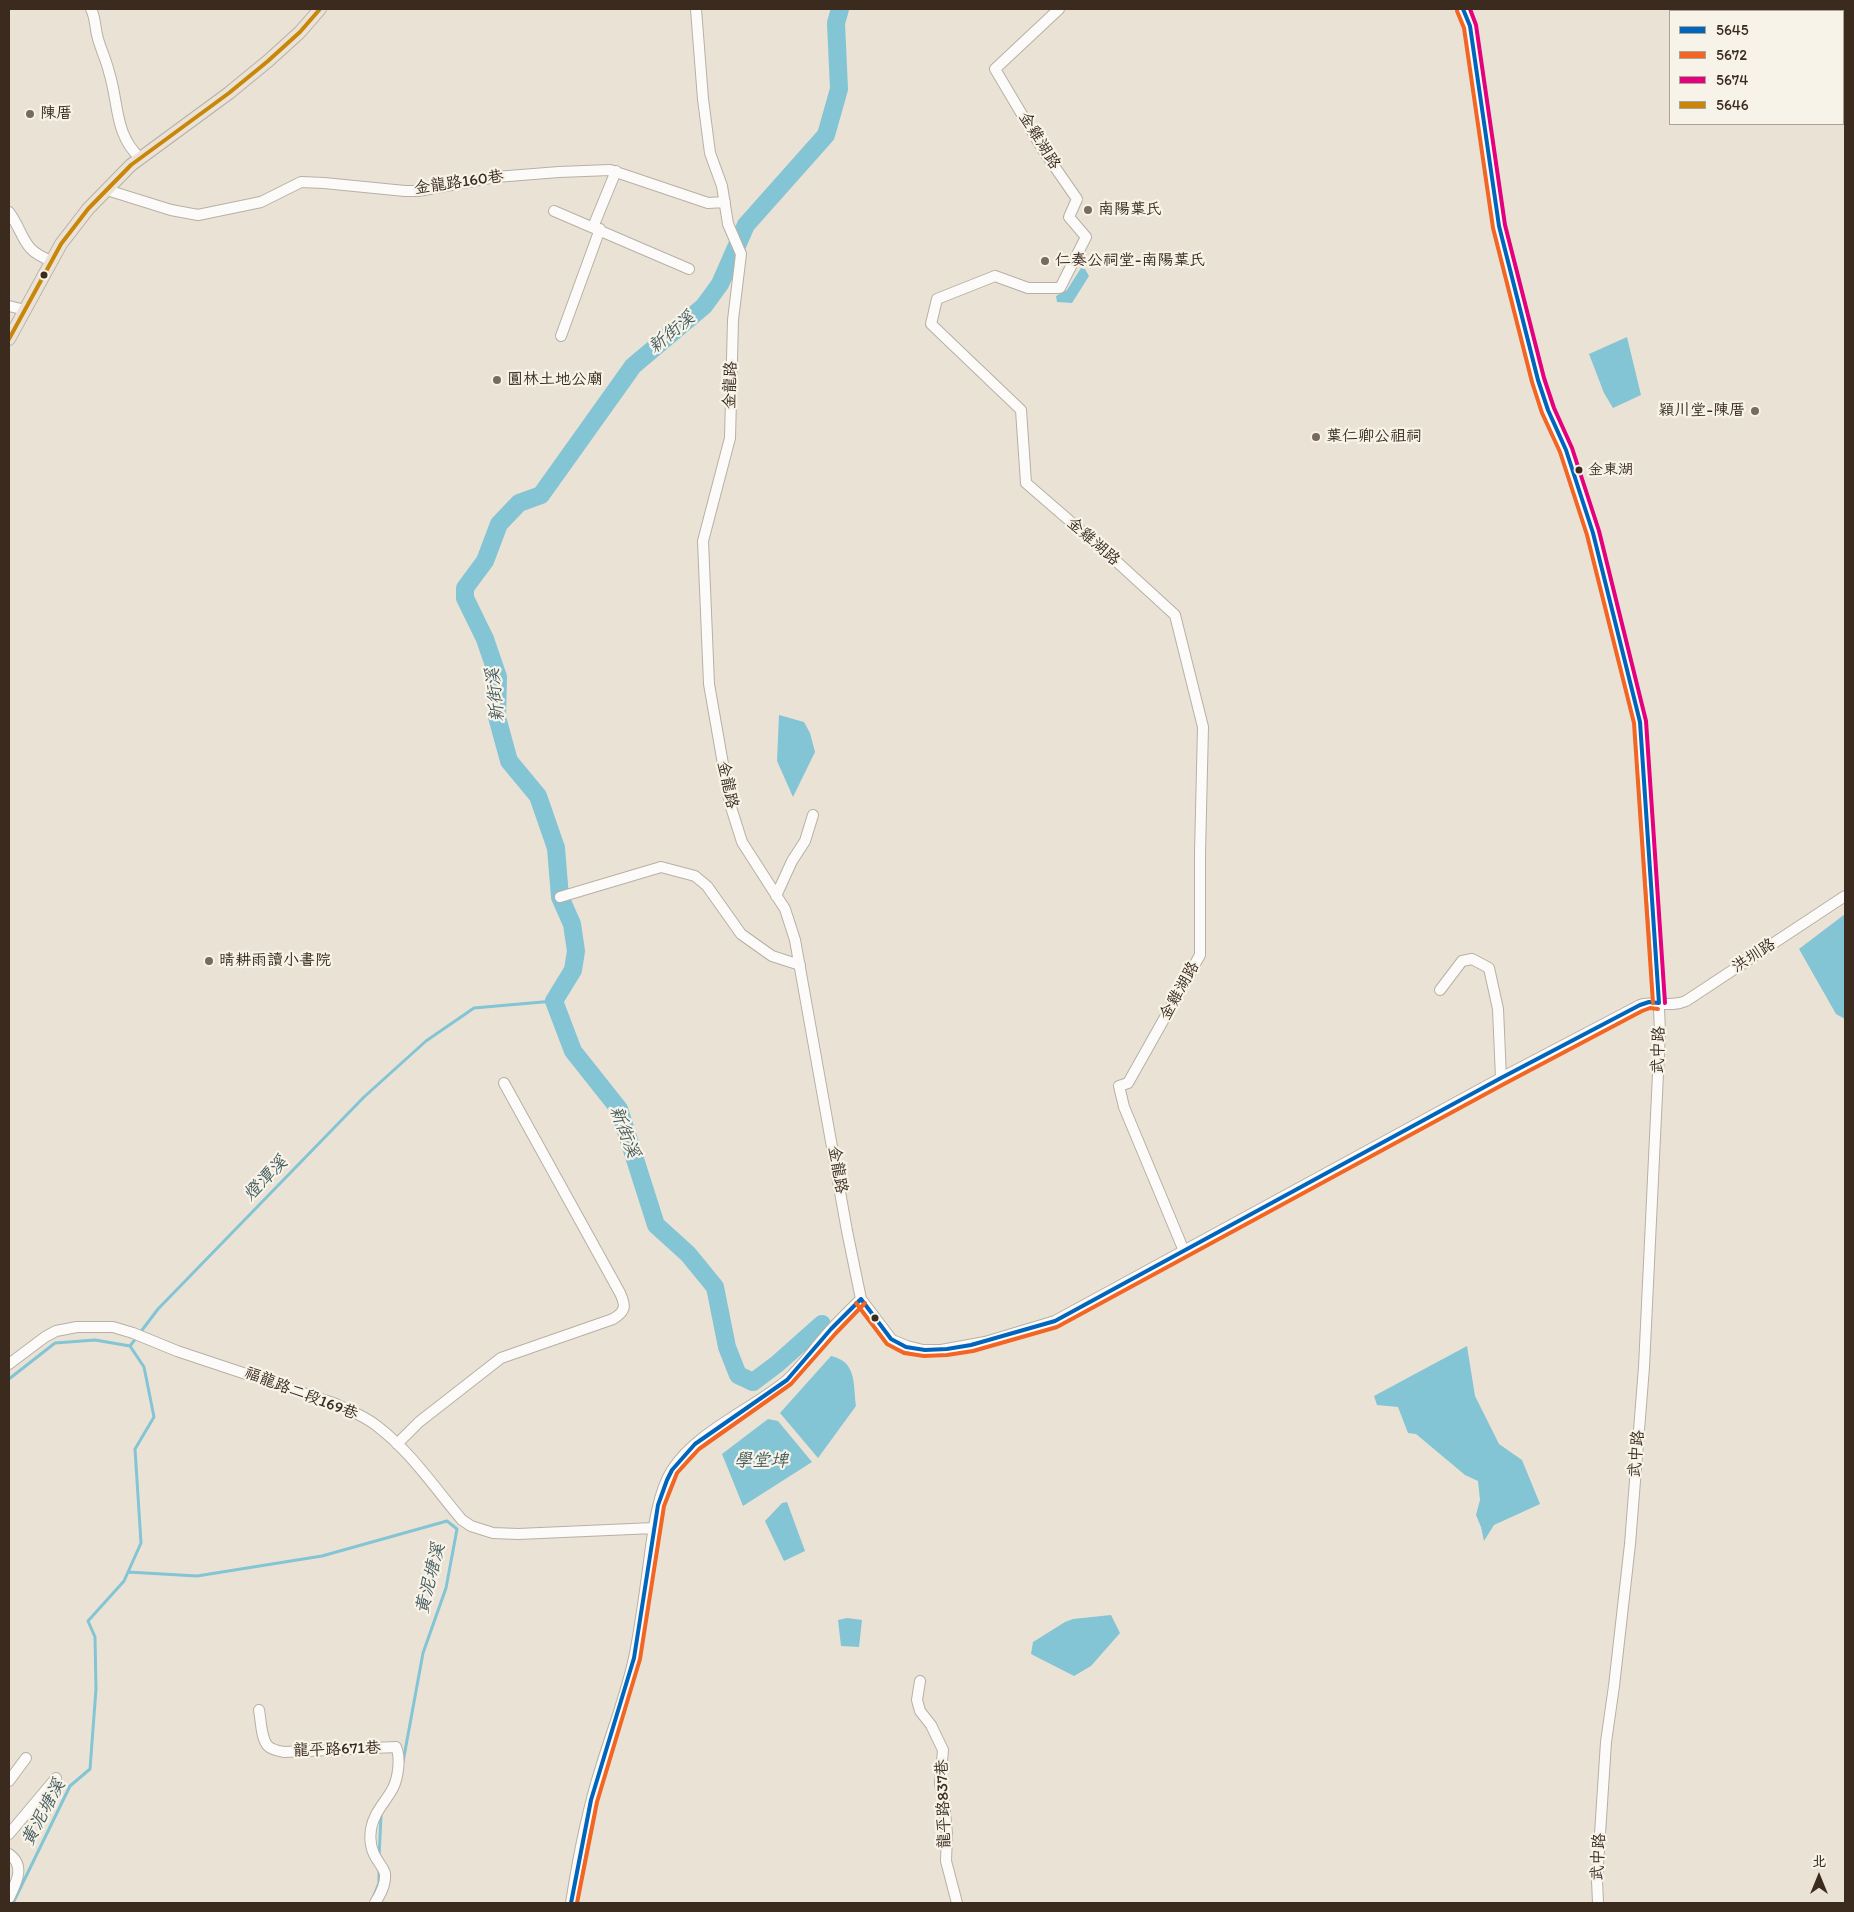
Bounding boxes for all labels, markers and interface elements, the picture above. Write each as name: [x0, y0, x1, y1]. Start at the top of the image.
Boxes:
legend: [1669, 10, 1844, 125]
text: 5645: [1716, 21, 1749, 39]
text: 5672: [1716, 46, 1747, 64]
text: 5674: [1716, 71, 1748, 89]
text: 5646: [1716, 96, 1749, 114]
place label: 陳厝: [40, 104, 72, 124]
marker: 陳厝: [24, 108, 36, 120]
street label: 金雞湖路: [1014, 109, 1064, 173]
street label: 金龍路160巷: [413, 167, 505, 199]
place label: 南陽葉氏: [1098, 200, 1162, 220]
marker: 南陽葉氏: [1082, 204, 1094, 216]
place label: 仁奏公祠堂-南陽葉氏: [1055, 251, 1205, 271]
marker: 仁奏公祠堂-南陽葉氏: [1039, 255, 1051, 267]
unlabelled marker: [39, 270, 49, 280]
water label: 新街溪: [644, 307, 700, 359]
street label: 金龍路: [721, 361, 741, 409]
place label: 圓林土地公廟: [507, 370, 603, 390]
marker: 圓林土地公廟: [491, 374, 503, 386]
place label: 穎川堂-陳厝: [1659, 401, 1745, 421]
marker: 穎川堂-陳厝: [1749, 405, 1761, 417]
place label: 葉仁卿公祖祠: [1326, 427, 1422, 447]
marker: 葉仁卿公祖祠: [1310, 431, 1322, 443]
place label: 金東湖: [1588, 461, 1633, 479]
marker: 金東湖: [1574, 465, 1584, 475]
street label: 金雞湖路: [1063, 514, 1123, 570]
water label: 新街溪: [482, 667, 510, 723]
street label: 金龍路: [713, 760, 741, 810]
street label: 洪圳路: [1729, 935, 1779, 977]
place label: 晴耕雨讀小書院: [219, 951, 331, 971]
marker: 晴耕雨讀小書院: [203, 955, 215, 967]
street label: 金雞湖路: [1156, 958, 1204, 1024]
street label: 武中路: [1649, 1026, 1669, 1074]
water label: 新街溪: [604, 1103, 644, 1161]
street label: 金龍路: [823, 1145, 851, 1195]
water label: 燈潭溪: [239, 1152, 293, 1206]
unlabelled marker: [870, 1313, 880, 1323]
street label: 福龍路二段169巷: [241, 1363, 361, 1425]
street label: 武中路: [1625, 1429, 1649, 1479]
water label: 學堂埤: [734, 1450, 788, 1472]
water label: 黃泥塘溪: [412, 1541, 450, 1617]
street label: 龍平路671巷: [293, 1739, 381, 1761]
street label: 龍平路837巷: [933, 1759, 955, 1849]
water label: 黃泥塘溪: [18, 1776, 70, 1850]
street label: 武中路: [1588, 1833, 1610, 1881]
north arrow: [1794, 1852, 1844, 1902]
text: 北: [1812, 1853, 1826, 1870]

